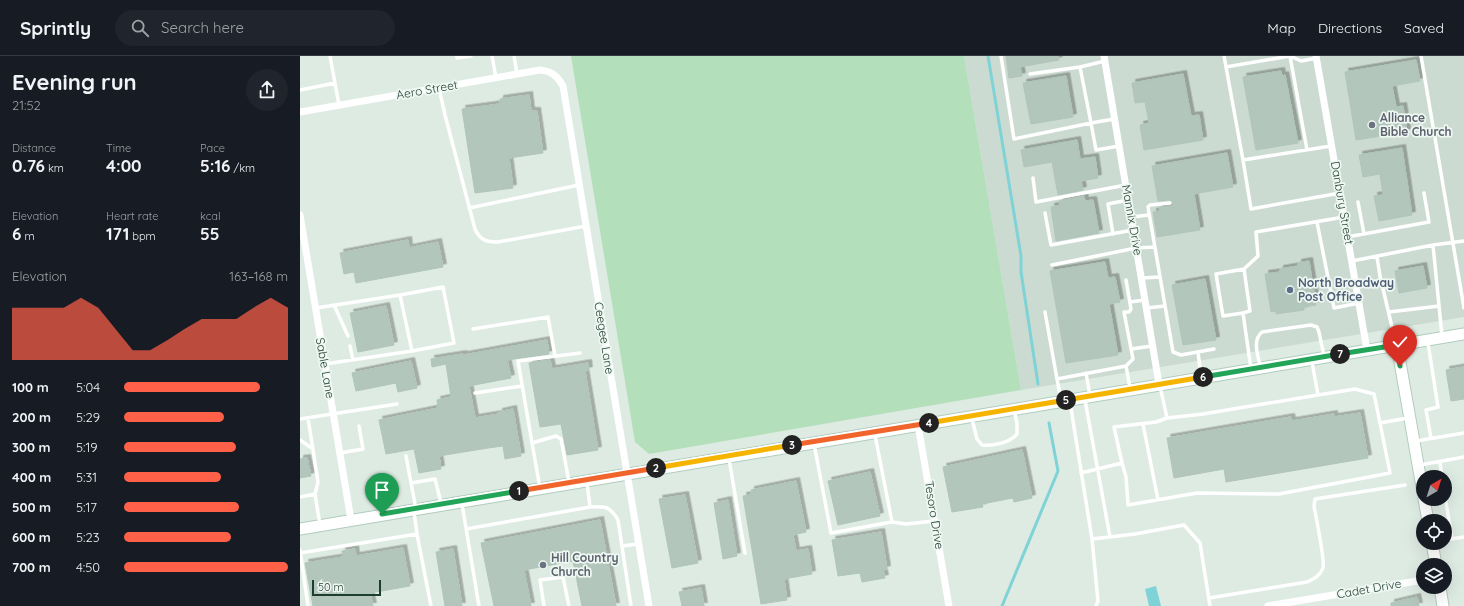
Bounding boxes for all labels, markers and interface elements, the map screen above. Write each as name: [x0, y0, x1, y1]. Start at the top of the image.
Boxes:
search box: [115, 10, 395, 46]
text: Sprintly: [20, 16, 91, 40]
icon: search: [129, 17, 151, 39]
text: Search here: [161, 18, 244, 37]
text: Map: [1267, 19, 1296, 37]
text: Directions: [1318, 19, 1382, 37]
text: Saved: [1404, 19, 1444, 37]
text: Evening run: [12, 68, 137, 96]
button: share: [246, 69, 288, 111]
street label: Aero Street: [395, 77, 459, 102]
text: 21:52: [12, 97, 41, 113]
place label: Alliance Bible Church: [1380, 110, 1452, 139]
marker: Alliance Bible Church: [1367, 120, 1377, 130]
text: Distance: [12, 141, 56, 155]
text: Time: [106, 141, 131, 155]
text: Pace: [200, 141, 225, 155]
text: 0.76: [12, 155, 45, 176]
text: 4:00: [106, 155, 142, 176]
text: 5:16: [200, 155, 230, 176]
street label: Danbury Street: [1328, 160, 1357, 246]
text: km: [45, 161, 64, 175]
text: /km: [230, 161, 255, 175]
street label: Mannix Drive: [1119, 183, 1146, 257]
text: Elevation: [12, 209, 58, 223]
text: Heart rate: [106, 209, 158, 223]
text: kcal: [200, 209, 221, 223]
text: 6: [12, 223, 21, 244]
text: 171: [106, 223, 129, 244]
text: 55: [200, 223, 220, 244]
text: m: [21, 229, 34, 243]
text: bpm: [129, 229, 156, 243]
text: Elevation: [12, 268, 67, 284]
text: 163–168 m: [229, 268, 288, 284]
place label: North Broadway Post Office: [1298, 275, 1394, 304]
marker: North Broadway Post Office: [1285, 285, 1295, 295]
street label: Ceegee Lane: [591, 301, 618, 375]
pin: [1383, 325, 1417, 366]
icon: check: [1389, 331, 1411, 353]
street label: Sable Lane: [313, 336, 338, 400]
pin: 7: [1330, 344, 1350, 364]
text: 7: [1337, 347, 1343, 361]
pin: 6: [1193, 367, 1213, 387]
text: 6: [1200, 370, 1206, 384]
text: 100 m: [12, 379, 49, 395]
text: 5:04: [76, 379, 100, 395]
pin: 5: [1056, 390, 1076, 410]
text: 5: [1063, 393, 1069, 407]
text: 200 m: [12, 409, 51, 425]
text: 5:29: [76, 409, 100, 425]
pin: 4: [919, 413, 939, 433]
text: 4: [926, 416, 932, 430]
pin: 3: [782, 435, 802, 455]
text: 3: [789, 438, 795, 452]
text: 300 m: [12, 439, 51, 455]
text: 5:19: [76, 439, 98, 455]
pin: 2: [646, 458, 666, 478]
text: 2: [653, 461, 659, 475]
text: 400 m: [12, 469, 51, 485]
text: 5:31: [76, 469, 97, 485]
north arrow: [1416, 470, 1452, 506]
map controls: [1416, 470, 1452, 594]
pin: [365, 473, 399, 514]
icon: arrive: [371, 479, 393, 501]
street label: Tesoro Drive: [922, 480, 947, 550]
pin: 1: [509, 481, 529, 501]
text: 1: [517, 484, 521, 498]
text: 500 m: [12, 499, 51, 515]
text: 5:17: [76, 499, 97, 515]
button: locate: [1416, 514, 1452, 550]
text: 600 m: [12, 529, 51, 545]
text: 5:23: [76, 529, 100, 545]
place label: Hill Country Church: [551, 550, 619, 579]
button: layers: [1416, 558, 1452, 594]
text: 700 m: [12, 559, 51, 575]
text: 4:50: [76, 559, 100, 575]
marker: Hill Country Church: [538, 560, 548, 570]
street label: Cadet Drive: [1335, 575, 1403, 602]
scale bar: [312, 578, 381, 597]
text: 50 m: [318, 580, 344, 594]

